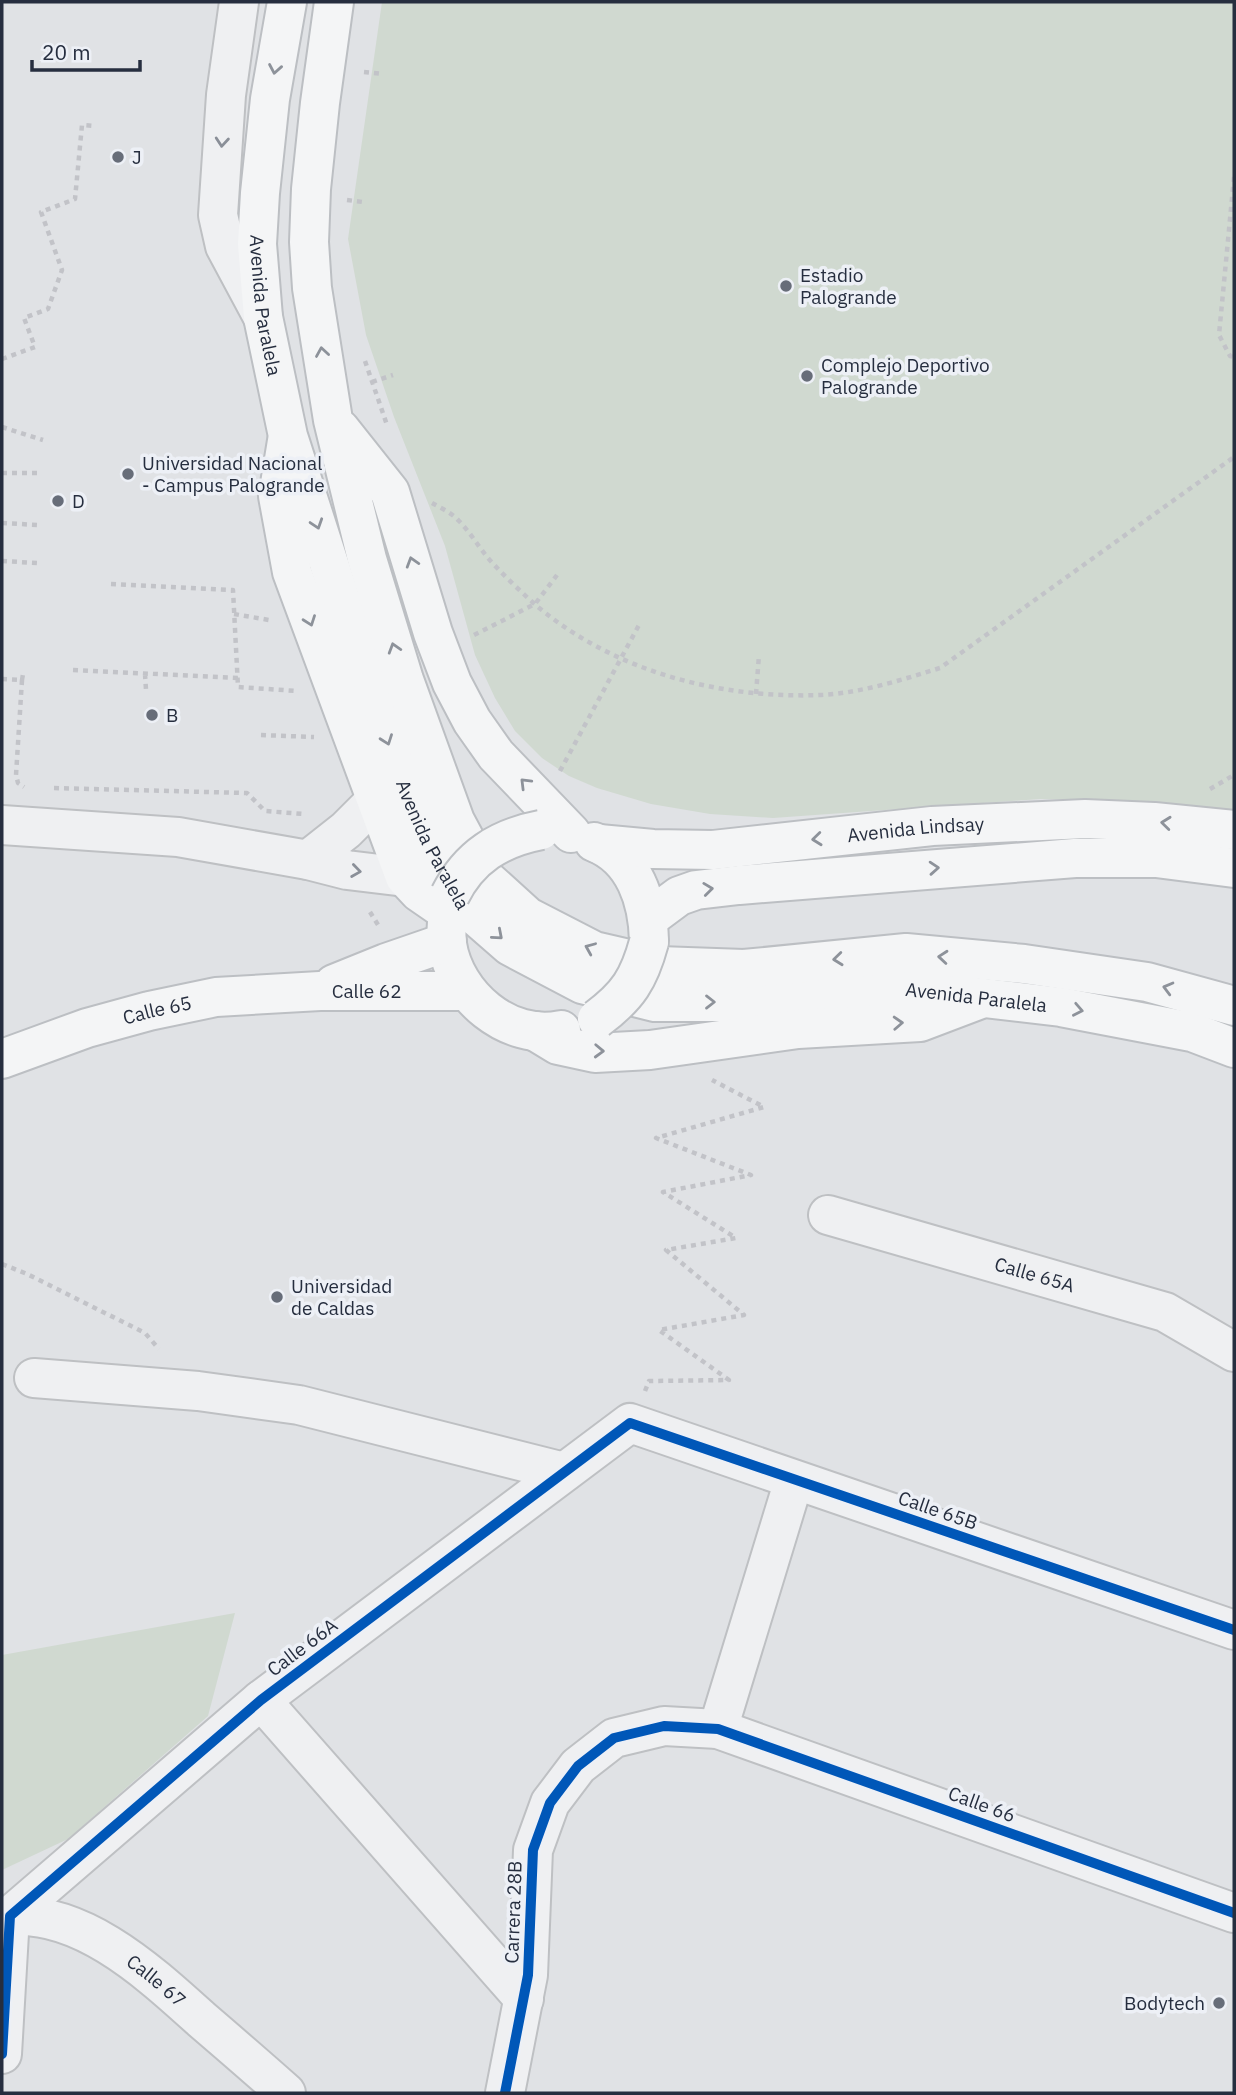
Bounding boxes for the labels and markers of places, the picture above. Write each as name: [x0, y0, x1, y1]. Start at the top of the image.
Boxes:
place label: J: [132, 145, 142, 169]
marker: J: [110, 149, 126, 165]
place label: Estadio Palogrande: [800, 263, 897, 309]
marker: Estadio Palogrande: [778, 278, 794, 294]
place label: Complejo Deportivo Palogrande: [821, 353, 990, 399]
marker: Complejo Deportivo Palogrande: [799, 368, 815, 384]
place label: Universidad Nacional - Campus Palogrande: [142, 451, 325, 497]
marker: Universidad Nacional - Campus Palogrande: [120, 466, 136, 482]
place label: D: [72, 489, 85, 513]
marker: D: [50, 493, 66, 509]
place label: B: [166, 703, 178, 727]
marker: B: [144, 707, 160, 723]
place label: Universidad de Caldas: [291, 1274, 392, 1320]
marker: Universidad de Caldas: [269, 1289, 285, 1305]
place label: Bodytech: [1124, 1991, 1205, 2015]
marker: Bodytech: [1211, 1995, 1227, 2011]

